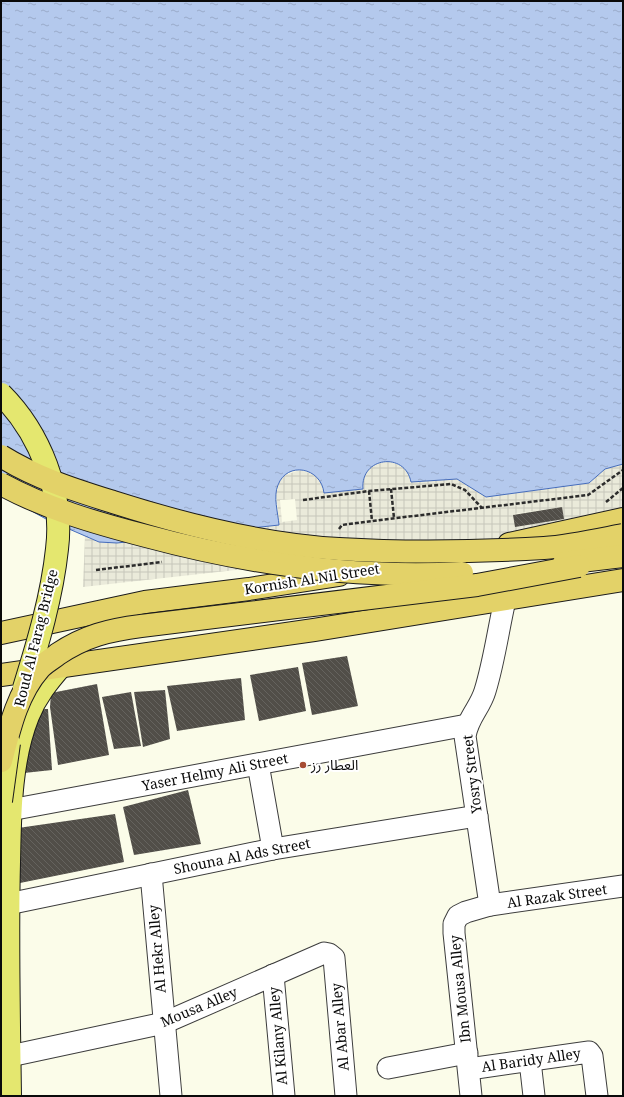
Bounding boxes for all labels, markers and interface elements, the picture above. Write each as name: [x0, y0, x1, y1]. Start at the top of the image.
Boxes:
street label: Kornish Al Nil Street: [243, 558, 381, 599]
street label: Roud Al Farag Bridge: [9, 567, 62, 709]
street label: Yosry Street: [457, 733, 486, 816]
street label: Yaser Helmy Ali Street: [139, 748, 290, 795]
place label: العطار رز: [310, 755, 358, 774]
marker: العطار رز: [298, 760, 308, 770]
street label: Shouna Al Ads Street: [172, 833, 312, 878]
street label: Al Razak Street: [506, 879, 608, 912]
street label: Al Hekr Alley: [143, 904, 170, 994]
street label: Ibn Mousa Alley: [444, 934, 475, 1044]
street label: Mousa Alley: [157, 982, 240, 1031]
street label: Al Abar Alley: [326, 982, 353, 1072]
street label: Al Kilany Alley: [264, 986, 291, 1086]
street label: Al Baridy Alley: [480, 1043, 582, 1076]

